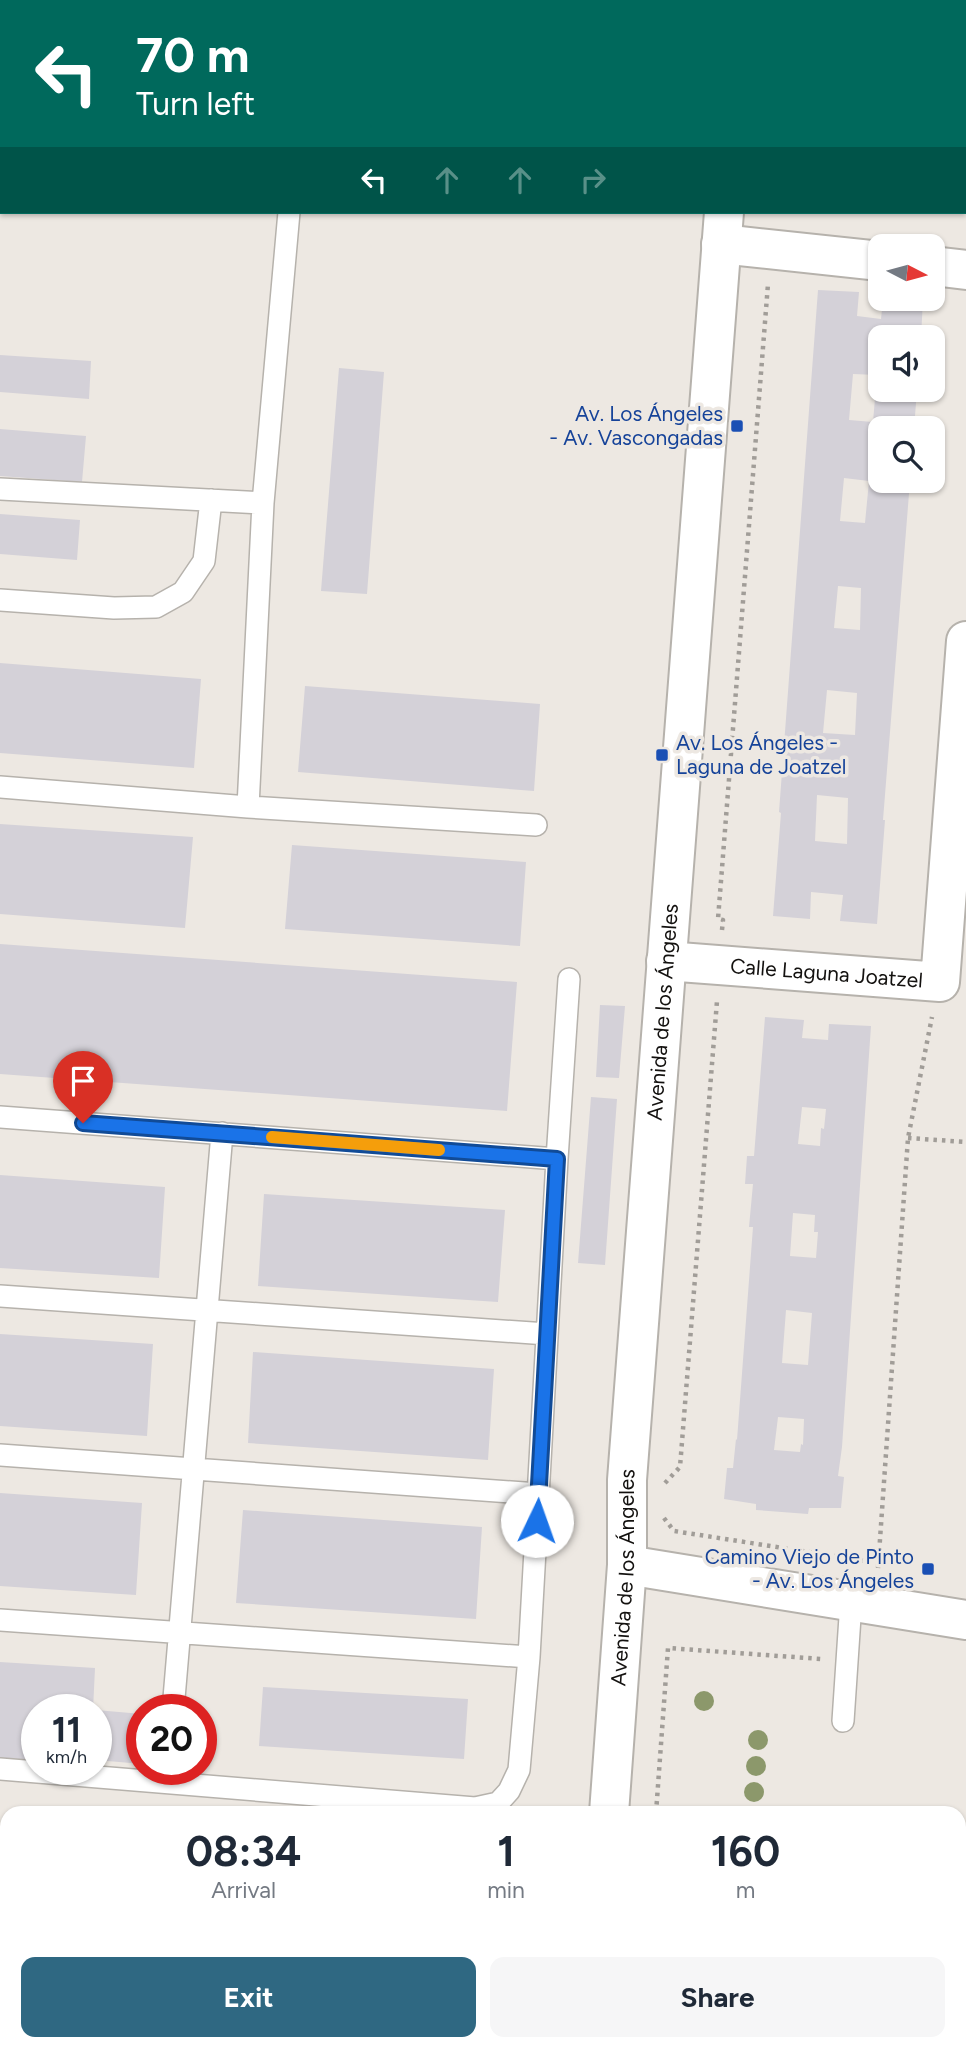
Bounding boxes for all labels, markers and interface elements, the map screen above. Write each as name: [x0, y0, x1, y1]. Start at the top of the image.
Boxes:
text: 70 m: [136, 25, 249, 84]
icon: left: [21, 28, 112, 119]
text: Turn left: [136, 85, 255, 123]
icon: left: [355, 161, 393, 199]
icon: ahead: [428, 161, 466, 199]
icon: ahead: [501, 161, 539, 199]
icon: right: [574, 161, 612, 199]
north arrow: [868, 234, 945, 312]
map controls: [868, 234, 945, 493]
button: sound: [868, 325, 945, 402]
place label: Av. Los Ángeles - Av. Vascongadas: [549, 401, 723, 450]
button: search: [868, 416, 945, 493]
marker: Av. Los Ángeles - Av. Vascongadas: [729, 418, 745, 434]
place label: Av. Los Ángeles - Laguna de Joatzel: [676, 730, 846, 779]
marker: Av. Los Ángeles - Laguna de Joatzel: [654, 747, 670, 763]
street label: Avenida de los Ángeles: [642, 903, 683, 1121]
street label: Calle Laguna Joatzel: [729, 953, 924, 993]
pin: [53, 1051, 113, 1123]
icon: arrive: [64, 1062, 102, 1100]
street label: Avenida de los Ángeles: [605, 1468, 640, 1687]
position arrow: [500, 1484, 574, 1558]
place label: Camino Viejo de Pinto - Av. Los Ángeles: [705, 1544, 914, 1593]
marker: Camino Viejo de Pinto - Av. Los Ángeles: [920, 1561, 936, 1577]
speed limit sign: 20: [126, 1694, 217, 1785]
text: 11: [52, 1709, 81, 1751]
text: km/h: [46, 1746, 87, 1768]
text: 08:34: [186, 1826, 301, 1877]
text: 1: [497, 1826, 515, 1877]
text: 160: [711, 1826, 780, 1877]
text: Arrival: [211, 1876, 276, 1904]
text: min: [487, 1876, 525, 1904]
text: m: [736, 1876, 755, 1904]
button: Exit: [21, 1957, 476, 2037]
button: Share: [490, 1957, 945, 2037]

